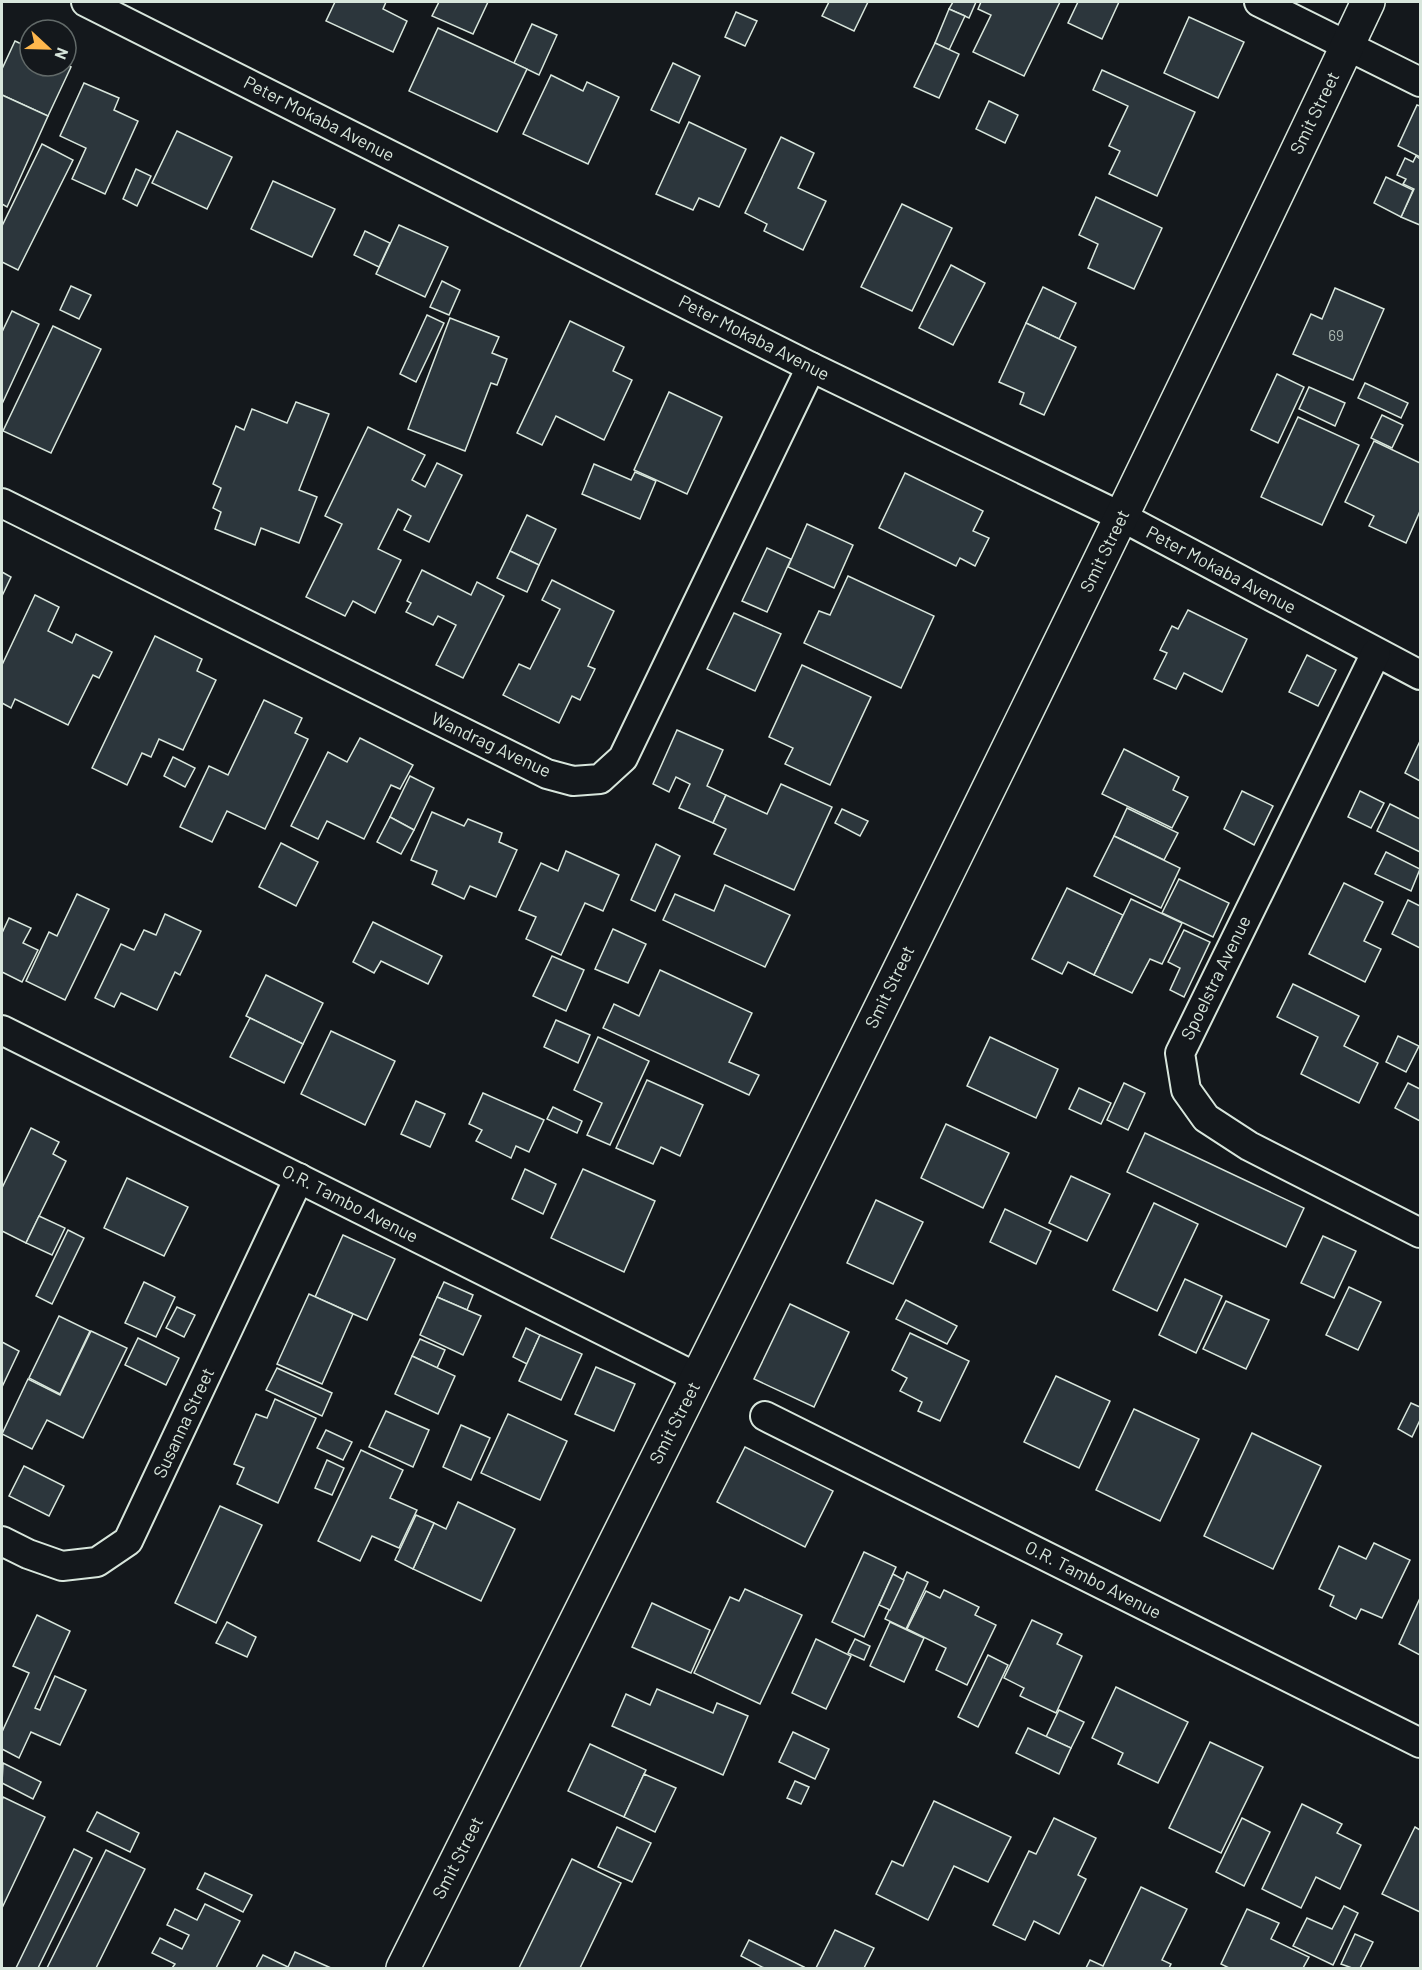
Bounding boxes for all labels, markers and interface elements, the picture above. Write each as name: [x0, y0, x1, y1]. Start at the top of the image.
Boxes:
north arrow: [18, 18, 78, 78]
text: N: [52, 45, 73, 62]
street label: Smit Street: [1285, 68, 1344, 158]
street label: Peter Mokaba Avenue: [240, 71, 399, 166]
street label: Peter Mokaba Avenue: [675, 290, 834, 385]
house number: 69: [1328, 326, 1344, 344]
street label: Smit Street: [1075, 506, 1134, 596]
street label: Peter Mokaba Avenue: [1143, 520, 1300, 618]
street label: Wandrag Avenue: [428, 707, 555, 781]
street label: Spoelstra Avenue: [1175, 912, 1255, 1043]
street label: Smit Street: [860, 942, 919, 1032]
street label: O.R. Tambo Avenue: [279, 1159, 422, 1247]
street label: Susanna Street: [148, 1364, 218, 1481]
street label: Smit Street: [644, 1378, 704, 1467]
street label: O.R. Tambo Avenue: [1022, 1535, 1165, 1623]
street label: Smit Street: [427, 1813, 487, 1902]

